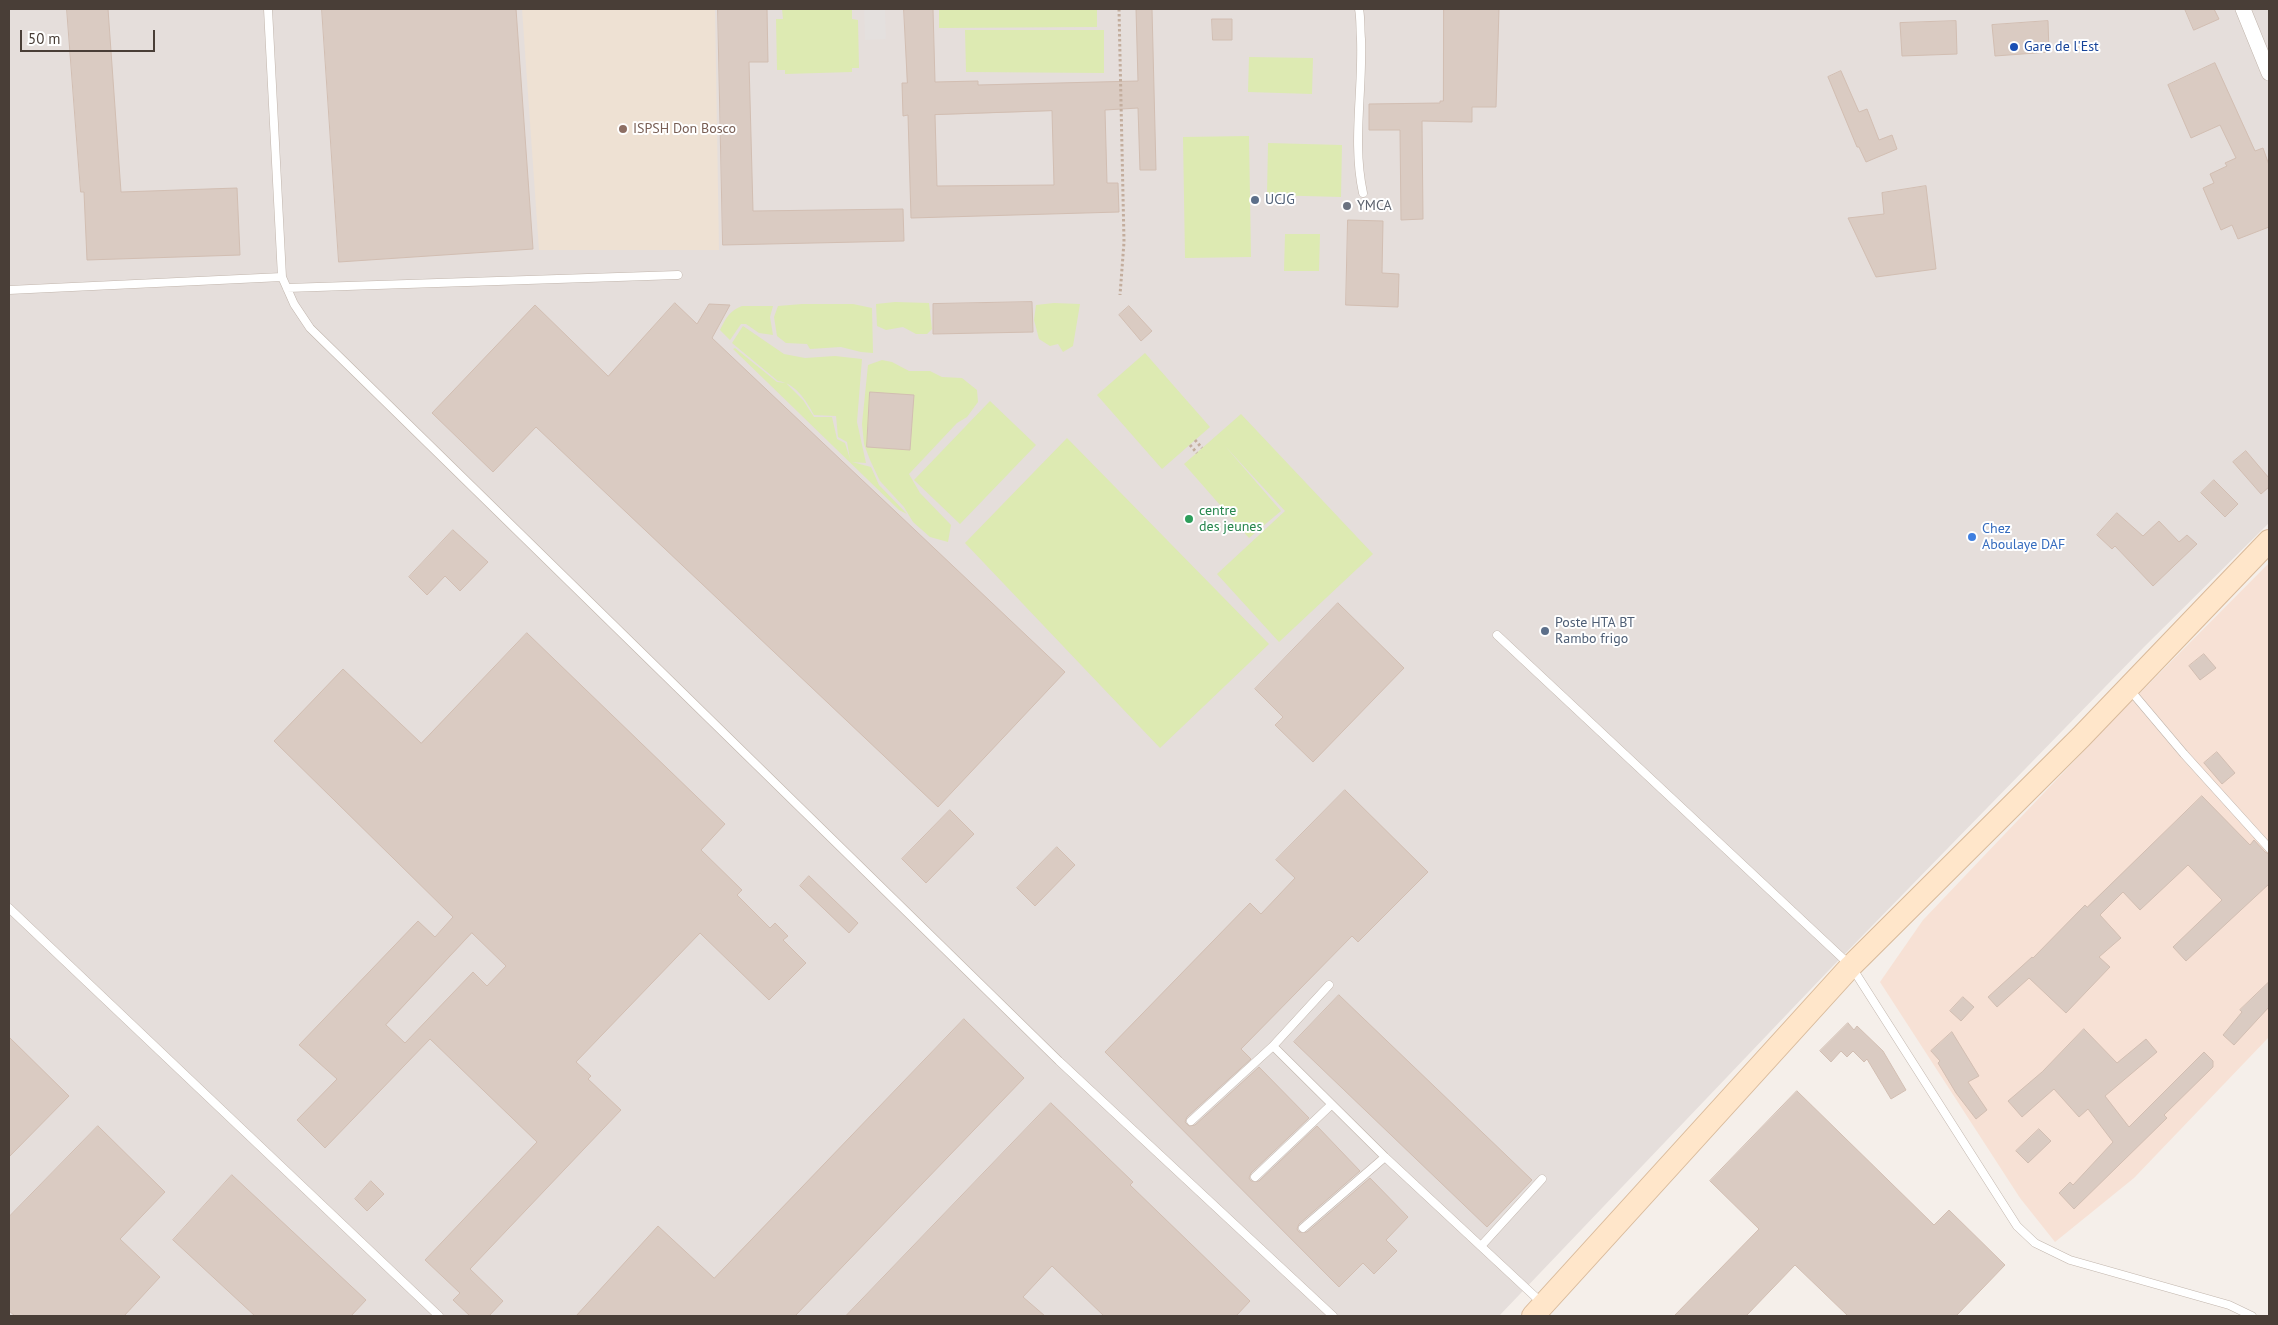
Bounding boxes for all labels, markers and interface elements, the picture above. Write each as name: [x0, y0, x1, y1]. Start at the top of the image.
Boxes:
scale bar: [22, 20, 158, 52]
text: 50 m: [28, 29, 61, 48]
place label: Gare de l'Est: [2024, 39, 2099, 55]
marker: Gare de l'Est: [2008, 41, 2020, 53]
place label: ISPSH Don Bosco: [633, 121, 736, 137]
marker: ISPSH Don Bosco: [617, 123, 629, 135]
place label: UCJG: [1265, 192, 1295, 208]
marker: UCJG: [1249, 194, 1261, 206]
place label: YMCA: [1357, 198, 1392, 214]
marker: YMCA: [1341, 200, 1353, 212]
place label: centre des jeunes: [1199, 503, 1262, 536]
marker: centre des jeunes: [1183, 513, 1195, 525]
place label: Chez Aboulaye DAF: [1982, 521, 2065, 554]
marker: Chez Aboulaye DAF: [1966, 531, 1978, 543]
place label: Poste HTA BT Rambo frigo: [1555, 615, 1635, 648]
marker: Poste HTA BT Rambo frigo: [1539, 625, 1551, 637]

